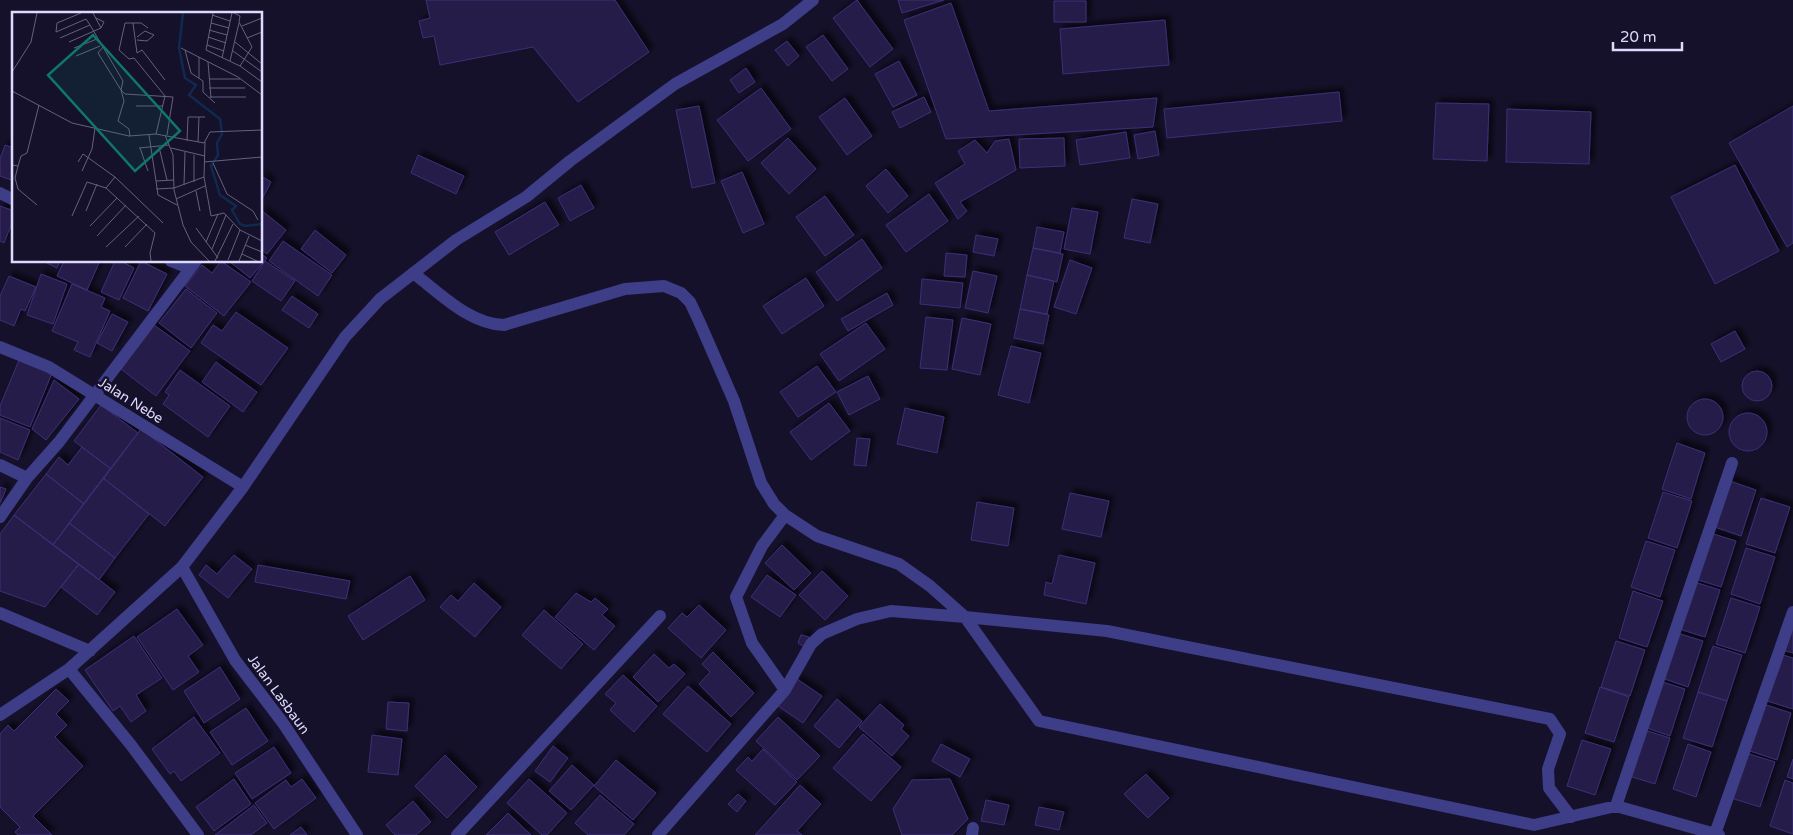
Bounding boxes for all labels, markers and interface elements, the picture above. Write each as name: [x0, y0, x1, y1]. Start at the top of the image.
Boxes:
inset map: [12, 12, 262, 262]
scale bar: [1613, 20, 1682, 52]
text: 20 m: [1620, 28, 1657, 46]
street label: Jalan Nebe: [95, 374, 167, 427]
street label: Jalan Lasbaun: [244, 651, 313, 737]

